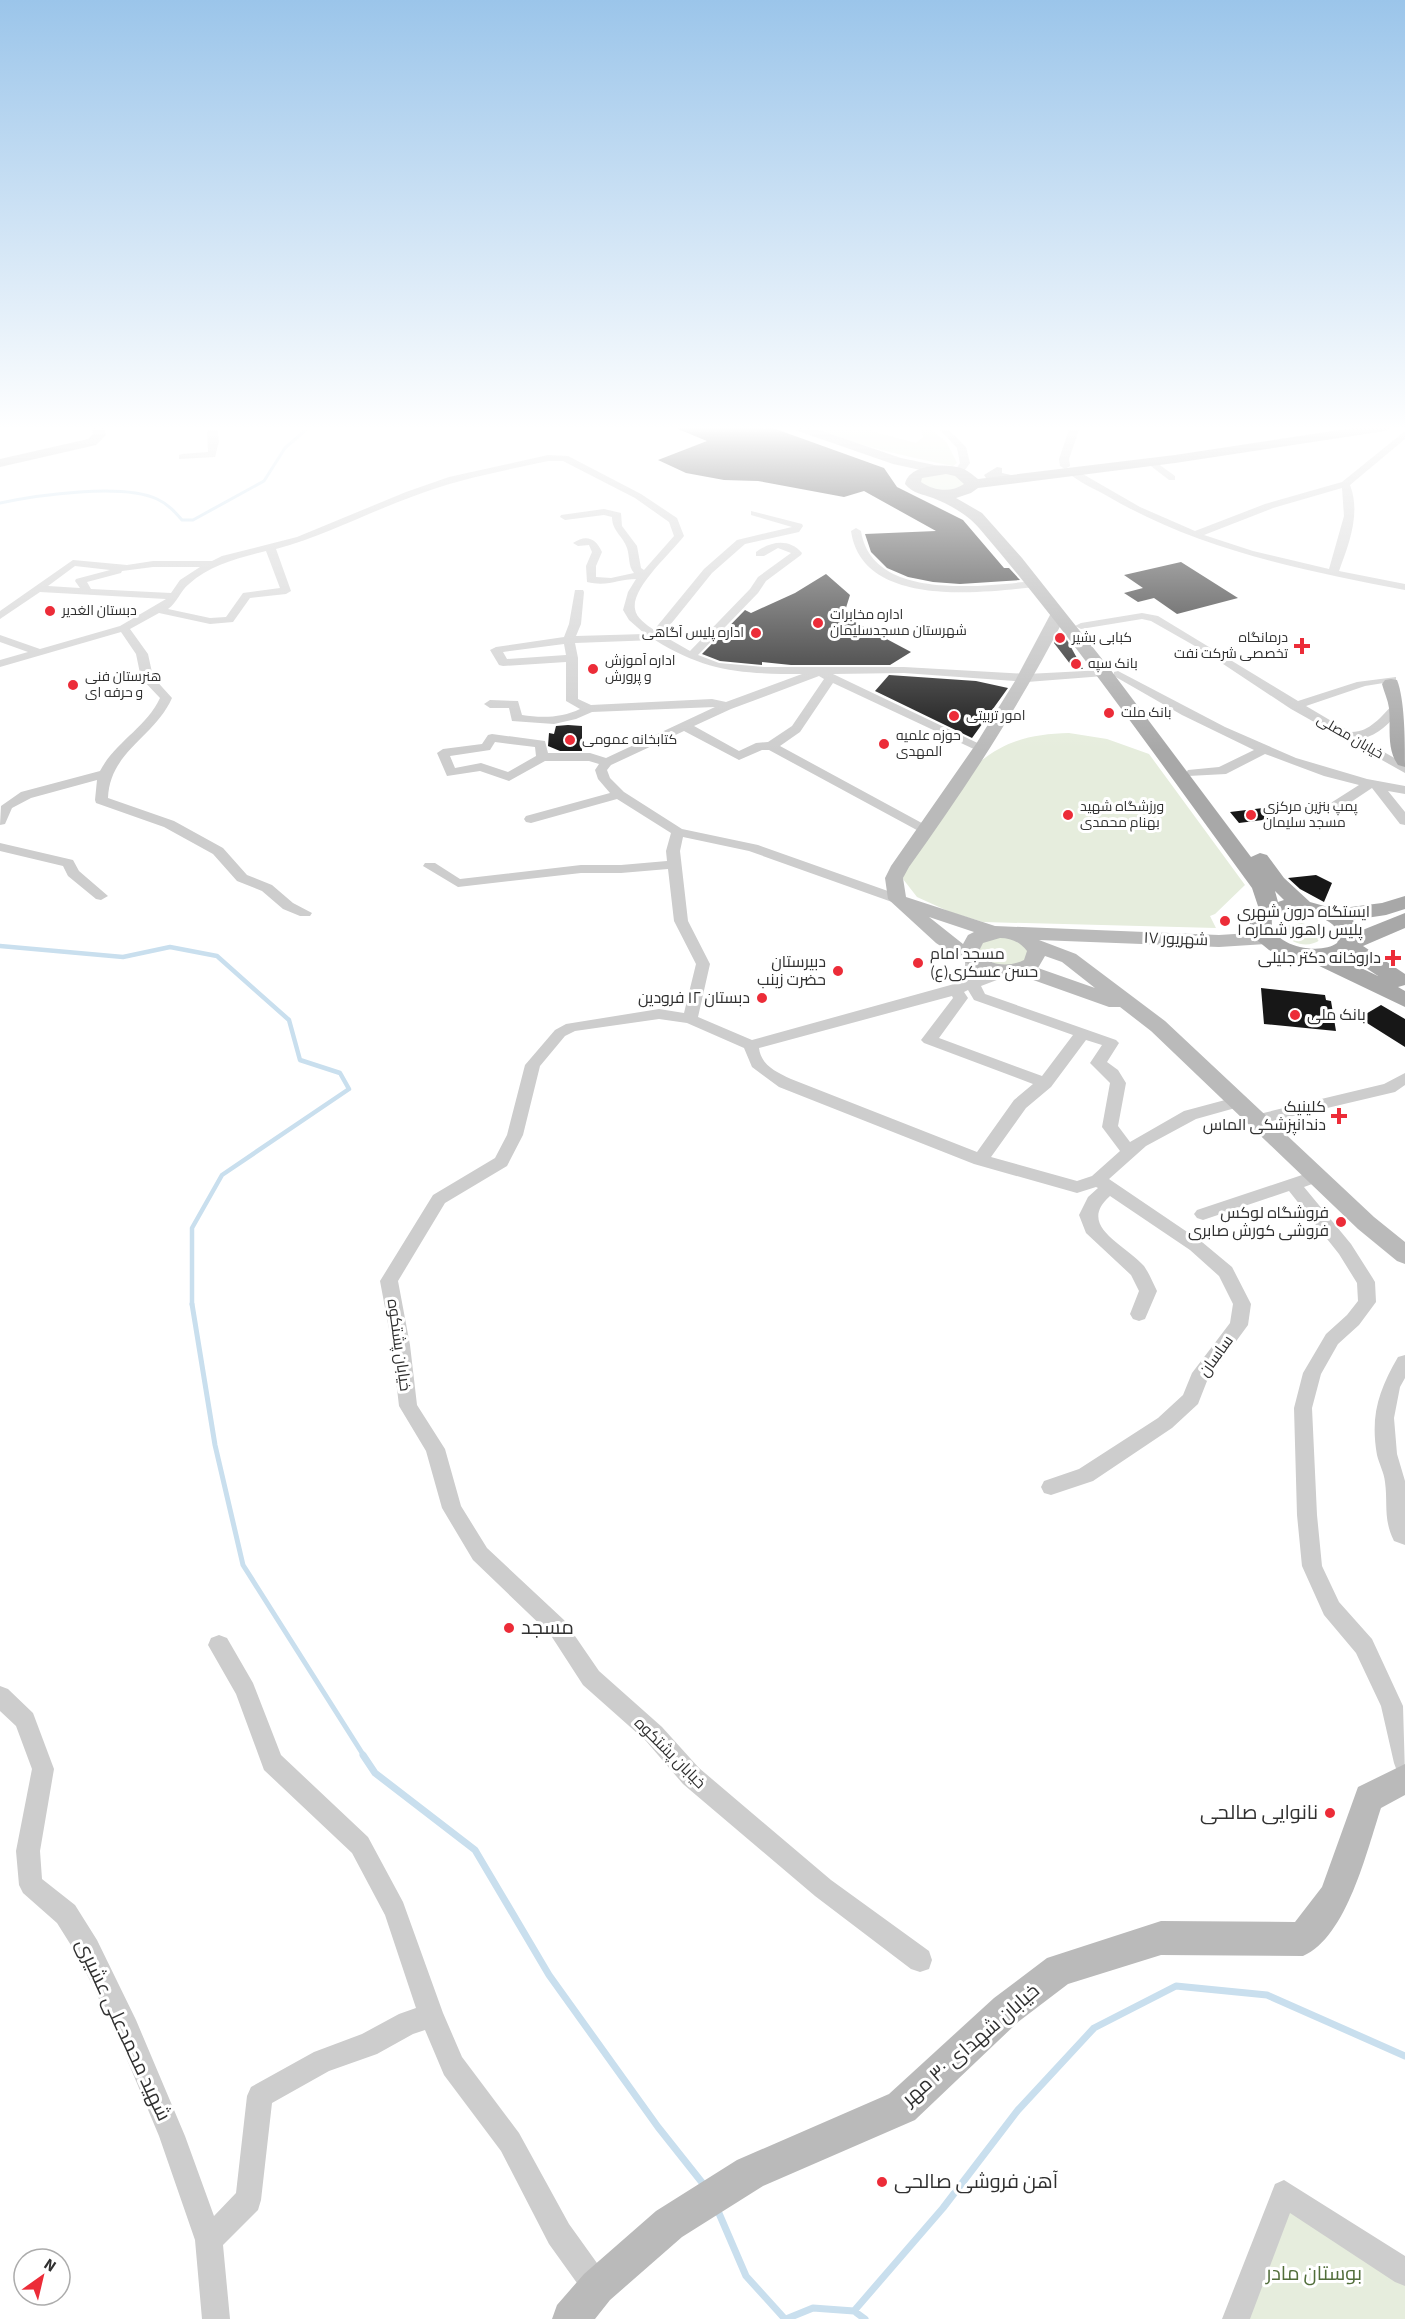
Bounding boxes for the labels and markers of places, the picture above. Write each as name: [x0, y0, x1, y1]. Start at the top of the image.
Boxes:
place label: دبستان الغدیر: [61, 601, 137, 621]
marker: دبستان الغدیر: [43, 604, 57, 618]
place label: اداره مخابرات شهرستان مسجدسلیمان: [830, 605, 967, 641]
marker: اداره مخابرات شهرستان مسجدسلیمان: [811, 616, 825, 630]
place label: اداره پلیس آگاهی: [642, 623, 744, 643]
marker: اداره پلیس آگاهی: [749, 626, 763, 640]
place label: کبابی بشیر: [1071, 628, 1132, 648]
place label: درمانگاه تخصصی شرکت نفت: [1174, 628, 1288, 664]
marker: کبابی بشیر: [1053, 631, 1067, 645]
marker: درمانگاه تخصصی شرکت نفت: [1293, 637, 1311, 655]
place label: اداره آموزش و پرورش: [605, 651, 675, 687]
place label: بانک سپه: [1088, 654, 1138, 674]
marker: بانک سپه: [1069, 657, 1083, 671]
marker: اداره آموزش و پرورش: [586, 662, 600, 676]
place label: هنرستان فنی و حرفه ای: [85, 667, 161, 703]
marker: هنرستان فنی و حرفه ای: [66, 678, 80, 692]
place label: بانک ملت: [1121, 703, 1172, 723]
place label: امور تربیتی: [966, 706, 1026, 726]
marker: بانک ملت: [1102, 706, 1116, 720]
marker: امور تربیتی: [947, 709, 961, 723]
place label: حوزه علمیه المهدی: [896, 726, 961, 762]
place label: کتابخانه عمومی: [582, 730, 677, 750]
marker: کتابخانه عمومی: [563, 733, 577, 747]
marker: حوزه علمیه المهدی: [877, 737, 891, 751]
place label: ورزشگاه شهید بهنام محمدی: [1080, 797, 1164, 833]
place label: پمپ بنزین مرکزی مسجد سلیمان: [1263, 797, 1358, 833]
marker: ورزشگاه شهید بهنام محمدی: [1061, 808, 1075, 822]
marker: پمپ بنزین مرکزی مسجد سلیمان: [1244, 808, 1258, 822]
place label: ایستگاه درون شهری پلیس راهور شماره ۱: [1237, 901, 1370, 941]
marker: ایستگاه درون شهری پلیس راهور شماره ۱: [1218, 914, 1232, 928]
place label: مسجد امام حسن عسکری(ع): [930, 943, 1038, 983]
place label: داروخانه دکتر جلیلی: [1258, 947, 1381, 969]
place label: دبیرستان حضرت زینب: [757, 951, 826, 991]
marker: داروخانه دکتر جلیلی: [1386, 951, 1400, 965]
marker: مسجد امام حسن عسکری(ع): [911, 956, 925, 970]
marker: دبیرستان حضرت زینب: [831, 964, 845, 978]
place label: دبستان ۱۲ فرودین: [638, 987, 750, 1009]
marker: دبستان ۱۲ فرودین: [755, 991, 769, 1005]
place label: بانک ملی: [1307, 1004, 1366, 1026]
marker: بانک ملی: [1288, 1008, 1302, 1022]
place label: کلینیک دندانپزشکی الماس: [1203, 1096, 1326, 1136]
marker: کلینیک دندانپزشکی الماس: [1330, 1107, 1348, 1125]
place label: فروشگاه لوکس فروشی کورش صابری: [1188, 1202, 1329, 1242]
marker: فروشگاه لوکس فروشی کورش صابری: [1334, 1215, 1348, 1229]
place label: مسجد: [521, 1614, 574, 1642]
marker: مسجد: [502, 1621, 516, 1635]
place label: نانوایی صالحی: [1200, 1799, 1318, 1827]
marker: نانوایی صالحی: [1323, 1806, 1337, 1820]
place label: آهن فروشی صالحی: [894, 2168, 1059, 2196]
marker: آهن فروشی صالحی: [875, 2175, 889, 2189]

